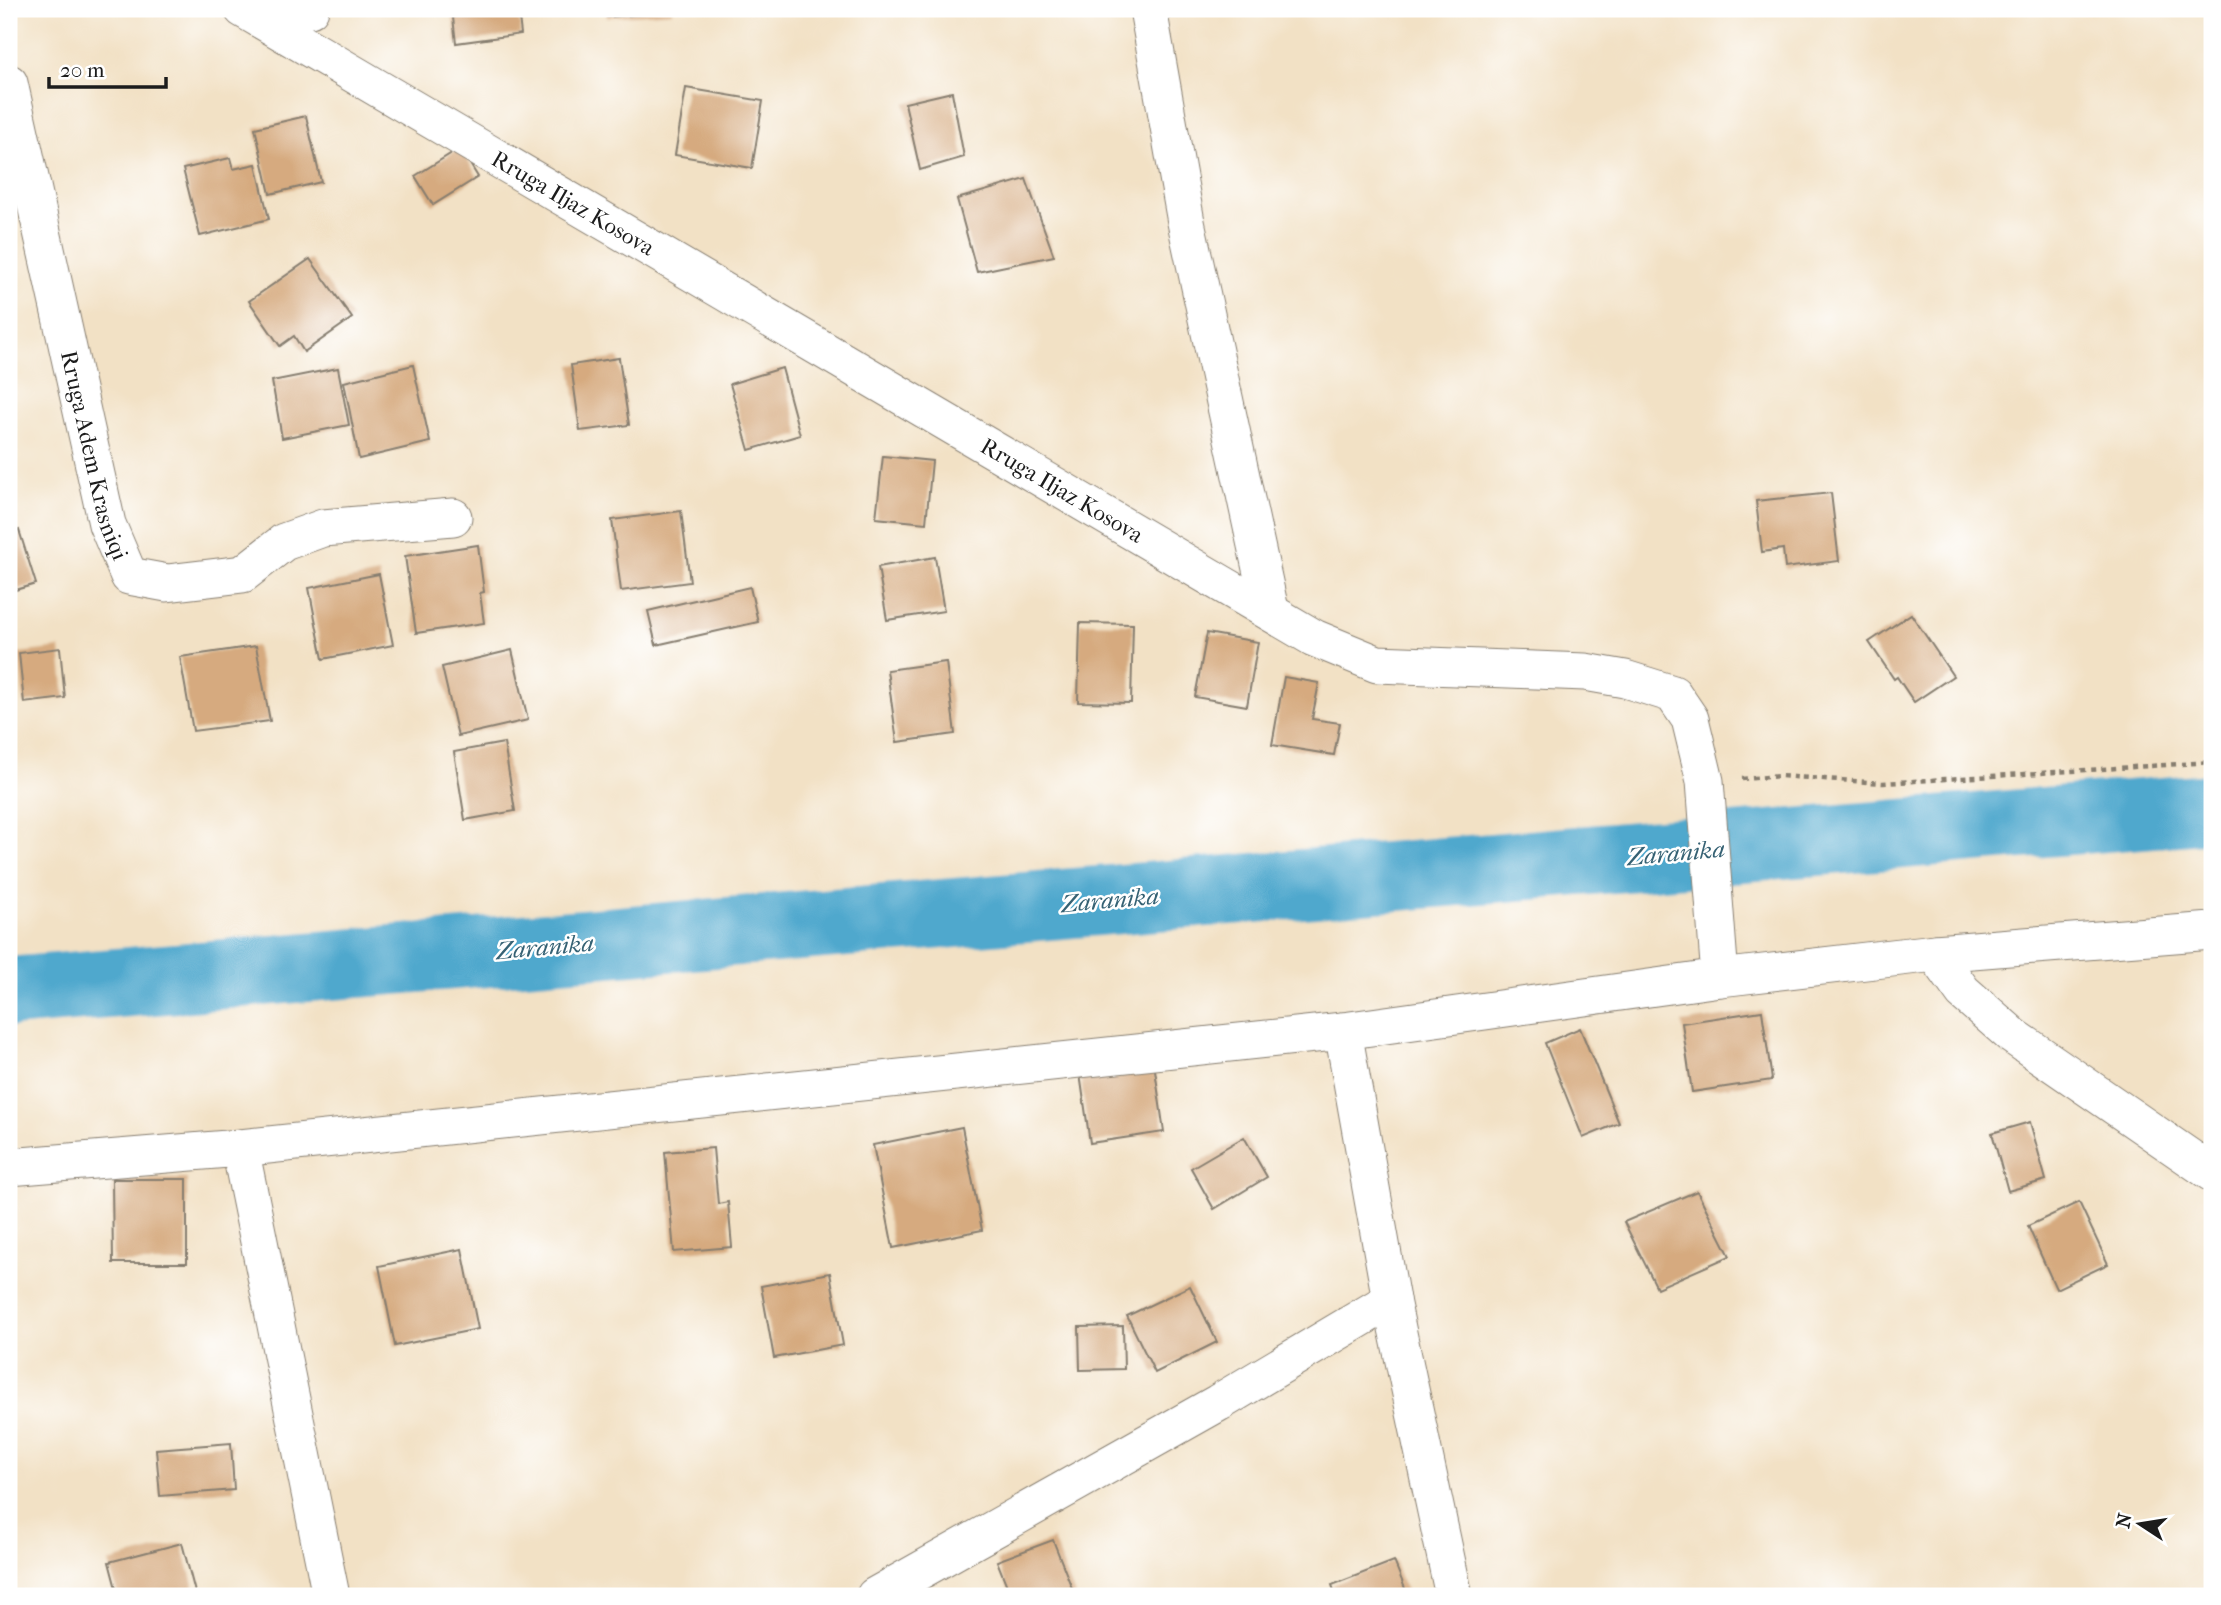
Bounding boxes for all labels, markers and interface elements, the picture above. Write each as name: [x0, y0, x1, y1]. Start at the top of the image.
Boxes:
scale bar: [49, 46, 166, 90]
text: 20 m: [60, 58, 105, 82]
street label: Rruga Iljaz Kosova: [487, 145, 660, 262]
street label: Rruga Adem Krasniqi: [55, 348, 134, 564]
street label: Rruga Iljaz Kosova: [976, 432, 1148, 549]
water label: Zaranika: [1624, 835, 1726, 871]
water label: Zaranika: [1058, 882, 1160, 918]
water label: Zaranika: [493, 929, 595, 965]
north arrow: [2106, 1490, 2176, 1560]
text: N: [2112, 1511, 2137, 1530]

